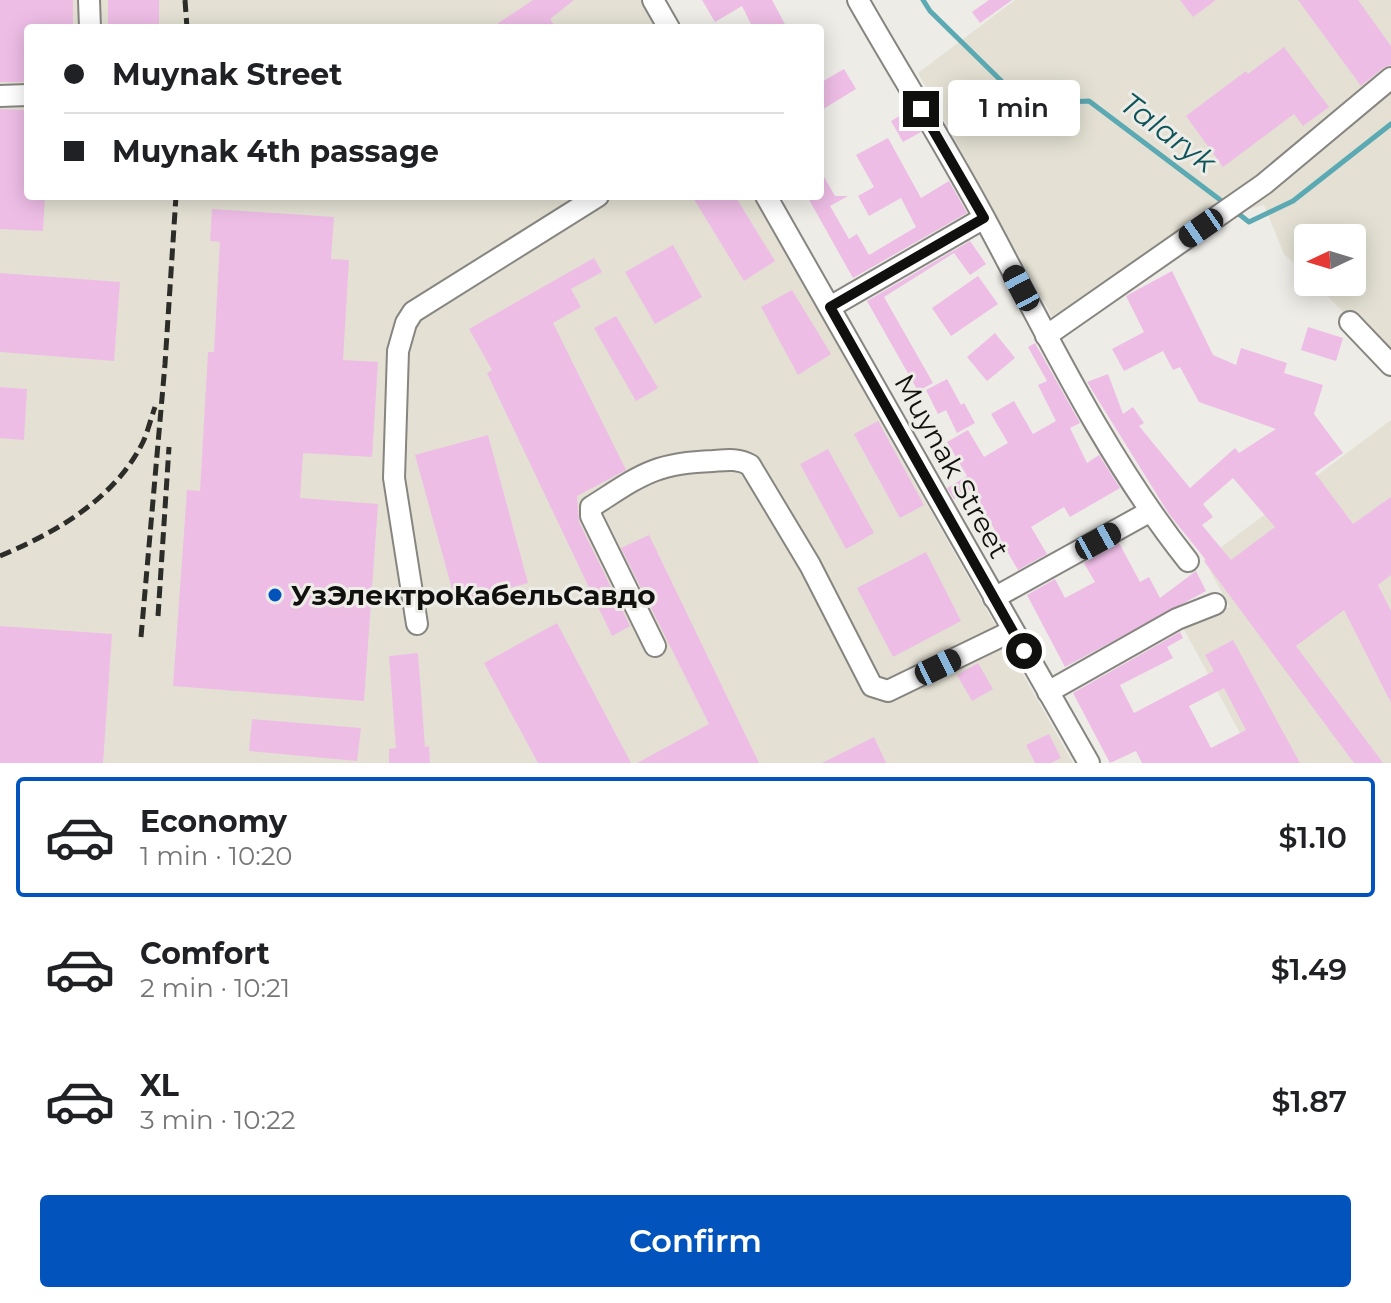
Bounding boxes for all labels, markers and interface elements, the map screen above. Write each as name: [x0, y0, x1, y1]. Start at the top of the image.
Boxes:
text: Muynak Street: [112, 56, 342, 93]
callout: 1 min: [949, 81, 1081, 137]
water label: Talaryk: [1113, 85, 1224, 181]
route end: [903, 91, 939, 127]
text: 1 min: [979, 92, 1049, 124]
text: Muynak 4th passage: [112, 133, 439, 170]
car: [1174, 204, 1228, 252]
north arrow: [1294, 224, 1366, 296]
map controls: [1294, 224, 1366, 296]
car: [999, 261, 1043, 315]
street label: Muynak Street: [887, 368, 1017, 564]
car: [1071, 519, 1125, 563]
place label: УзЭлектроКабельСавдо: [291, 578, 656, 612]
marker: УзЭлектроКабельСавдо: [266, 586, 284, 604]
route start: [1006, 633, 1042, 669]
car: [911, 646, 965, 688]
icon: car: [44, 801, 116, 873]
text: Economy: [140, 803, 287, 840]
text: $1.10: [1279, 819, 1347, 856]
text: 1 min · 10:20: [140, 840, 293, 872]
icon: car: [44, 933, 116, 1005]
text: Comfort: [140, 935, 270, 972]
text: $1.49: [1271, 951, 1347, 988]
text: 2 min · 10:21: [140, 972, 290, 1004]
icon: car: [44, 1065, 116, 1137]
text: XL: [140, 1067, 179, 1104]
text: $1.87: [1272, 1083, 1347, 1120]
text: 3 min · 10:22: [140, 1104, 295, 1136]
button: Confirm: [40, 1195, 1351, 1287]

